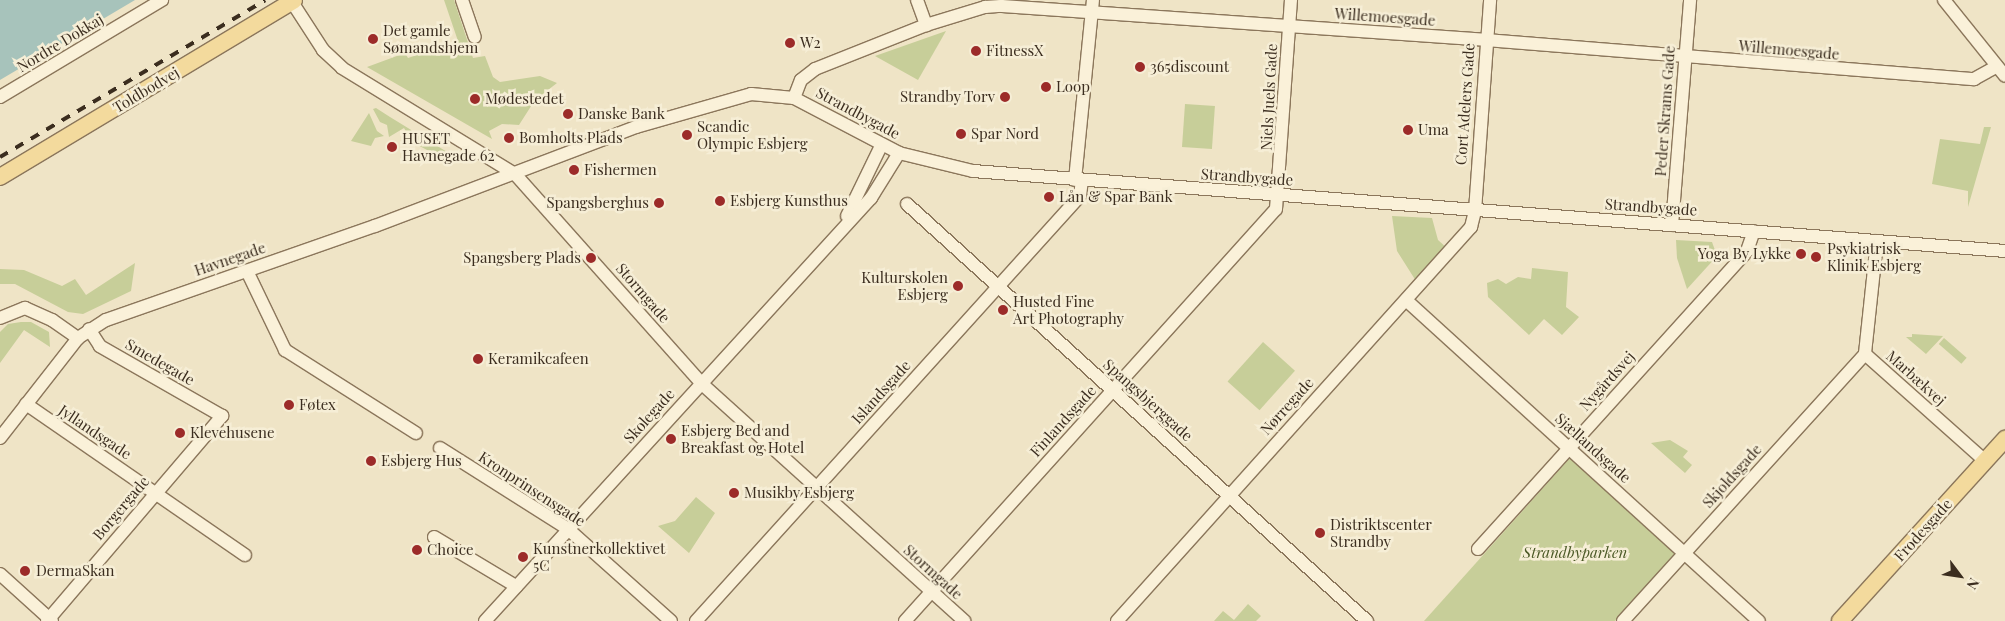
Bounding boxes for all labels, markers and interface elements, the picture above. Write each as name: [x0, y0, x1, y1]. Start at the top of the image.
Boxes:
street label: Willemoesgade: [1334, 4, 1436, 30]
street label: Nordre Dokkaj: [14, 10, 106, 76]
place label: Det gamle Sømandshjem: [383, 21, 478, 56]
marker: Det gamle Sømandshjem: [367, 33, 379, 45]
place label: W2: [800, 34, 821, 52]
marker: W2: [784, 37, 796, 49]
street label: Willemoesgade: [1738, 37, 1840, 63]
place label: FitnessX: [986, 42, 1044, 60]
street label: Cort Adelers Gade: [1452, 42, 1478, 166]
street label: Niels Juels Gade: [1257, 43, 1281, 151]
marker: FitnessX: [970, 45, 982, 57]
street label: Peder Skrams Gade: [1651, 45, 1679, 177]
place label: 365discount: [1150, 58, 1229, 76]
marker: 365discount: [1134, 61, 1146, 73]
street label: Toldbodvej: [110, 63, 182, 117]
place label: Loop: [1056, 78, 1090, 96]
marker: Loop: [1040, 81, 1052, 93]
street label: Strandbygade: [813, 83, 903, 143]
place label: Strandby Torv: [899, 88, 995, 106]
place label: Mødestedet: [485, 90, 564, 108]
marker: Strandby Torv: [999, 91, 1011, 103]
marker: Mødestedet: [469, 93, 481, 105]
place label: Danske Bank: [578, 105, 665, 123]
marker: Danske Bank: [562, 108, 574, 120]
place label: Scandic Olympic Esbjerg: [697, 117, 808, 152]
place label: Uma: [1418, 121, 1449, 139]
marker: Uma: [1402, 124, 1414, 136]
place label: Spar Nord: [971, 125, 1039, 143]
marker: Spar Nord: [955, 128, 967, 140]
place label: HUSET Havnegade 62: [402, 129, 495, 164]
place label: Bomholts Plads: [519, 129, 623, 147]
marker: Scandic Olympic Esbjerg: [681, 129, 693, 141]
marker: Bomholts Plads: [503, 132, 515, 144]
marker: HUSET Havnegade 62: [386, 141, 398, 153]
place label: Fishermen: [584, 161, 657, 179]
marker: Fishermen: [568, 164, 580, 176]
street label: Strandbygade: [1200, 165, 1294, 189]
place label: Lån & Spar Bank: [1059, 188, 1173, 206]
marker: Lån & Spar Bank: [1043, 191, 1055, 203]
place label: Esbjerg Kunsthus: [730, 192, 848, 210]
place label: Spangsberghus: [546, 194, 649, 212]
marker: Esbjerg Kunsthus: [714, 195, 726, 207]
street label: Strandbygade: [1604, 195, 1698, 219]
marker: Spangsberghus: [653, 197, 665, 209]
street label: Havnegade: [192, 238, 268, 280]
place label: Psykiatrisk Klinik Esbjerg: [1827, 239, 1921, 274]
place label: Yoga By Lykke: [1697, 245, 1791, 263]
marker: Yoga By Lykke: [1795, 248, 1807, 260]
place label: Spangsberg Plads: [463, 249, 581, 267]
marker: Psykiatrisk Klinik Esbjerg: [1809, 250, 1823, 264]
marker: Spangsberg Plads: [585, 252, 597, 264]
street label: Stormgade: [612, 260, 674, 326]
place label: Kulturskolen Esbjerg: [861, 268, 948, 303]
marker: Kulturskolen Esbjerg: [952, 280, 964, 292]
place label: Husted Fine Art Photography: [1013, 292, 1124, 327]
marker: Husted Fine Art Photography: [997, 304, 1009, 316]
street label: Smedegade: [122, 335, 198, 389]
street label: Marbækvej: [1883, 347, 1949, 409]
street label: Nygårdsvej: [1576, 348, 1638, 414]
place label: Keramikcafeen: [488, 350, 589, 368]
marker: Keramikcafeen: [472, 353, 484, 365]
street label: Spangsbjerggade: [1100, 355, 1196, 445]
street label: Islandsgade: [848, 356, 914, 428]
street label: Nørregade: [1257, 374, 1317, 438]
street label: Finlandsgade: [1026, 382, 1100, 460]
street label: Skolegade: [620, 385, 678, 447]
place label: Føtex: [299, 396, 336, 414]
marker: Føtex: [283, 399, 295, 411]
street label: Jyllandsgade: [55, 401, 135, 463]
street label: Sjællandsgade: [1552, 409, 1634, 487]
place label: Esbjerg Bed and Breakfast og Hotel: [681, 421, 805, 456]
place label: Klevehusene: [190, 424, 275, 442]
marker: Klevehusene: [174, 427, 186, 439]
marker: Esbjerg Bed and Breakfast og Hotel: [665, 433, 677, 445]
street label: Skjoldsgade: [1699, 440, 1765, 512]
street label: Kronprinsensgade: [475, 448, 589, 530]
place label: Esbjerg Hus: [381, 452, 462, 470]
marker: Esbjerg Hus: [365, 455, 377, 467]
street label: Borgergade: [89, 472, 153, 544]
place label: Musikby Esbjerg: [744, 484, 855, 502]
marker: Musikby Esbjerg: [728, 487, 740, 499]
street label: Frodesgade: [1890, 495, 1956, 565]
place label: Distriktscenter Strandby: [1330, 515, 1432, 550]
marker: Distriktscenter Strandby: [1314, 527, 1326, 539]
place label: Kunstnerkollektivet 5C: [533, 539, 665, 574]
place label: Choice: [427, 541, 474, 559]
street label: Stormgade: [900, 541, 966, 603]
marker: Choice: [411, 544, 423, 556]
park label: Strandbyparken: [1523, 544, 1627, 562]
marker: Kunstnerkollektivet 5C: [517, 551, 529, 563]
north arrow: [1935, 551, 1985, 601]
place label: DermaSkan: [36, 562, 115, 580]
marker: DermaSkan: [18, 564, 32, 578]
text: N: [1963, 575, 1984, 593]

